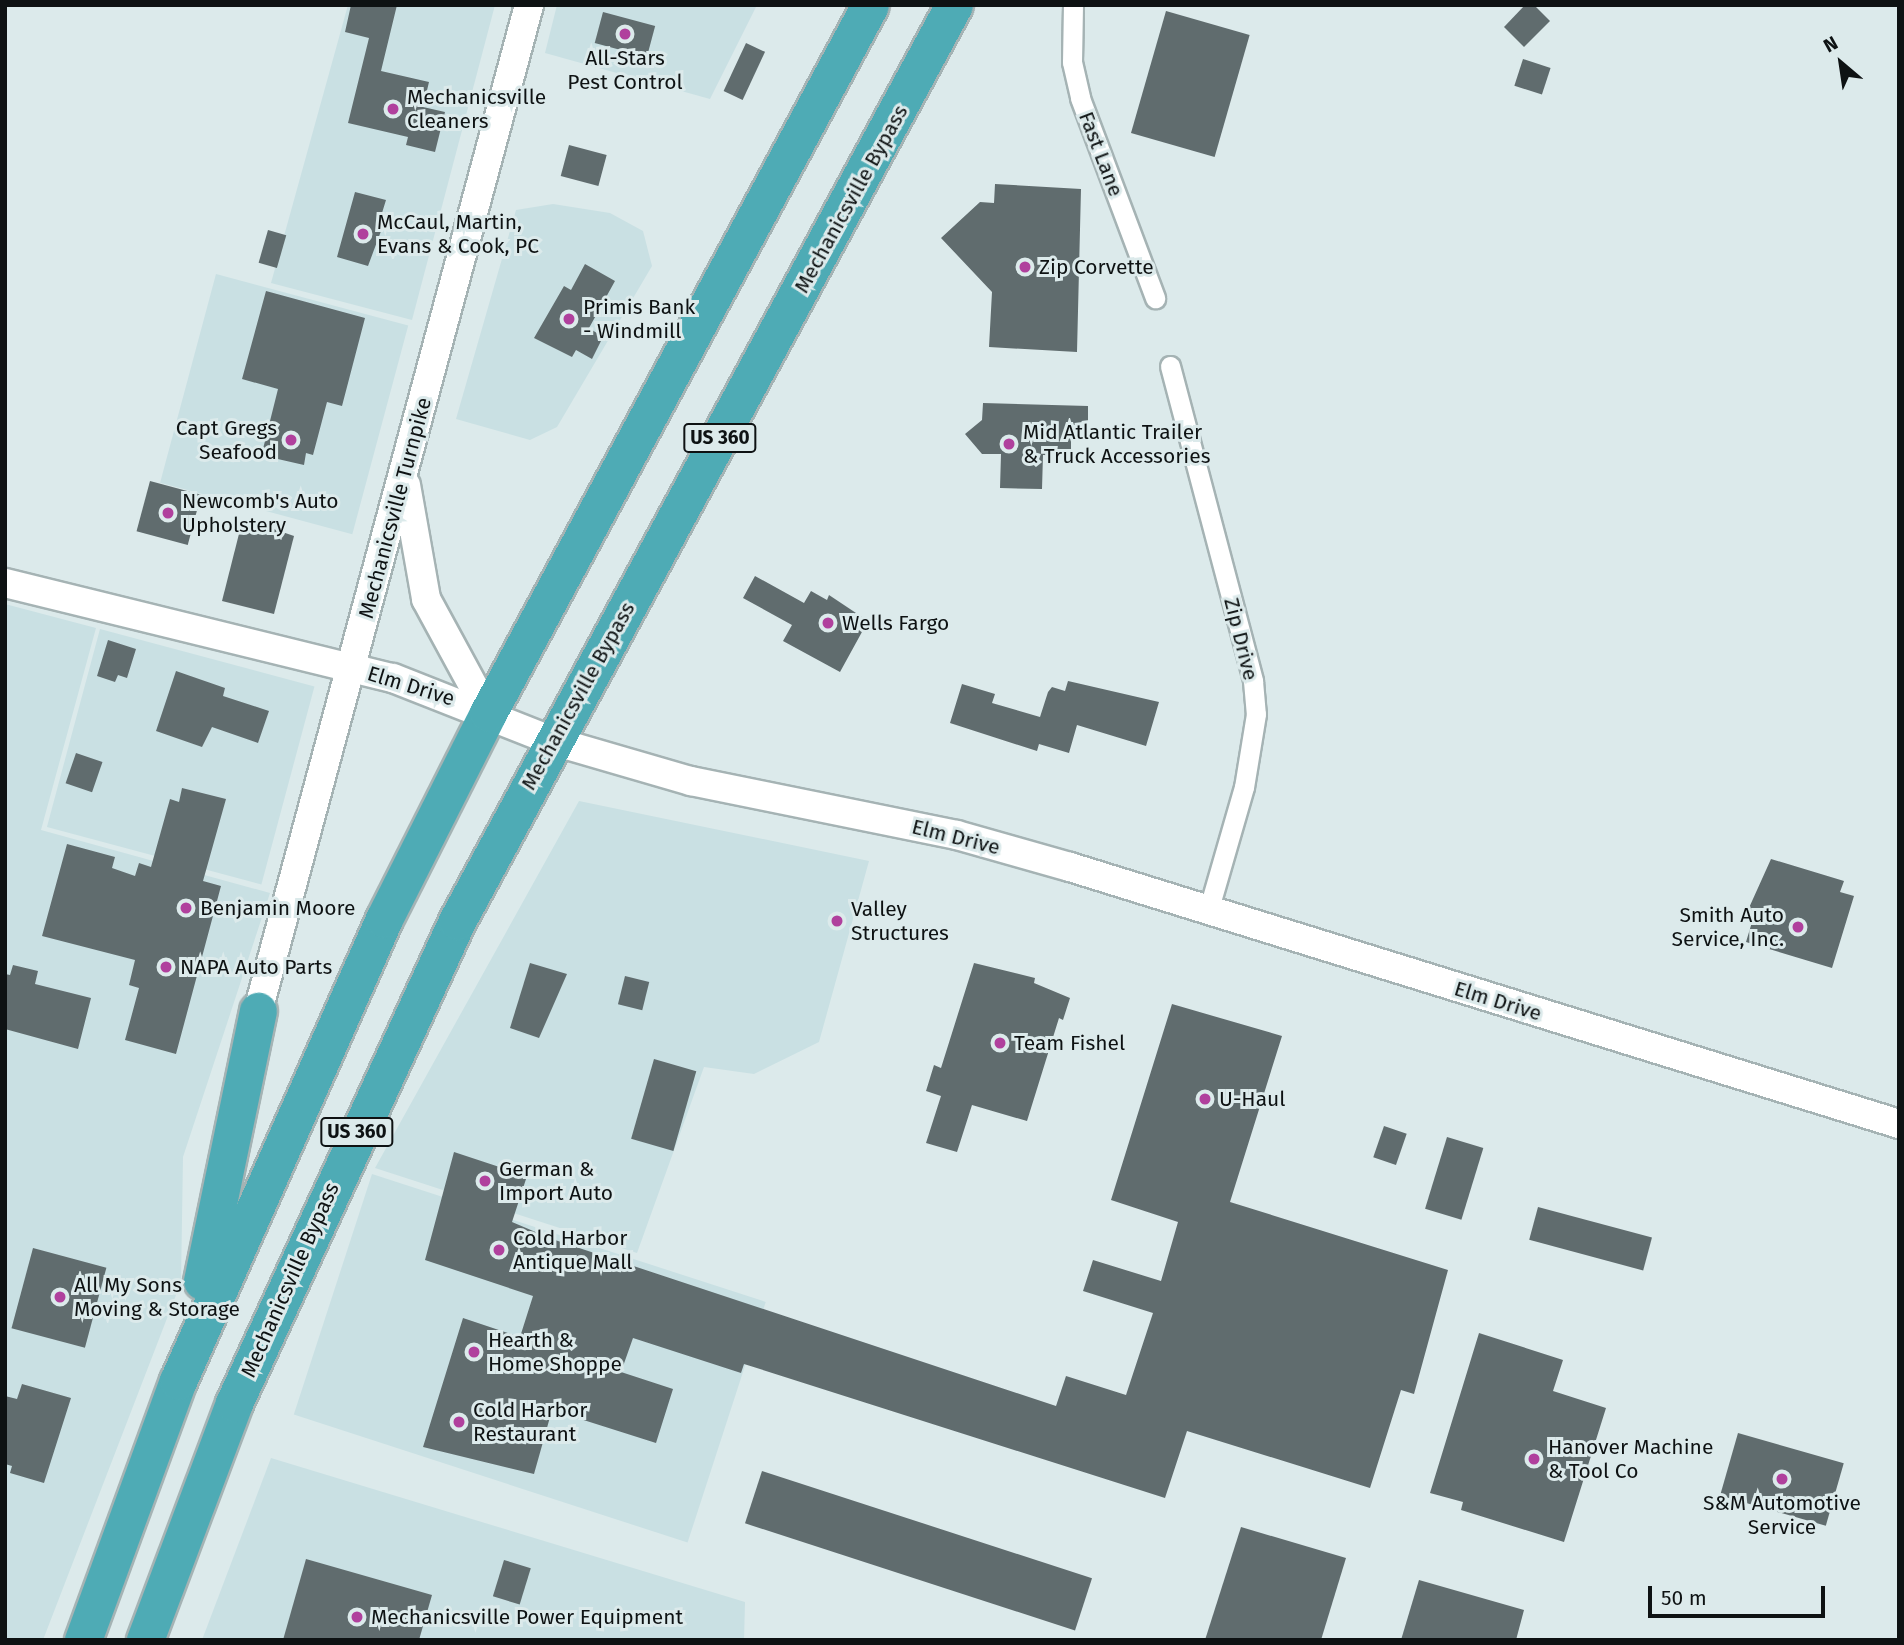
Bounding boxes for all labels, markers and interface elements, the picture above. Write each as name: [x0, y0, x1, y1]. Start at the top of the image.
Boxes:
marker: All-Stars Pest Control: [617, 26, 633, 42]
north arrow: [1806, 28, 1876, 98]
text: N: [1819, 31, 1842, 57]
place label: All-Stars Pest Control: [567, 45, 683, 95]
place label: Mechanicsville Cleaners: [407, 84, 546, 134]
marker: Mechanicsville Cleaners: [385, 101, 401, 117]
street label: Mechanicsville Bypass: [789, 101, 913, 297]
street label: Fast Lane: [1073, 108, 1129, 200]
place label: McCaul, Martin, Evans & Cook, PC: [377, 209, 539, 259]
marker: McCaul, Martin, Evans & Cook, PC: [355, 226, 371, 242]
place label: Zip Corvette: [1039, 254, 1154, 280]
marker: Zip Corvette: [1017, 259, 1033, 275]
place label: Primis Bank - Windmill: [583, 294, 695, 344]
marker: Primis Bank - Windmill: [561, 311, 577, 327]
street label: Mechanicsville Turnpike: [353, 395, 437, 621]
place label: Capt Gregs Seafood: [176, 415, 277, 465]
place label: Mid Atlantic Trailer & Truck Accessories: [1023, 419, 1210, 469]
road number: US 360: [683, 422, 757, 453]
marker: Capt Gregs Seafood: [283, 432, 299, 448]
marker: Mid Atlantic Trailer & Truck Accessories: [1001, 436, 1017, 452]
place label: Newcomb's Auto Upholstery: [182, 488, 339, 538]
marker: Newcomb's Auto Upholstery: [160, 505, 176, 521]
street label: Zip Drive: [1219, 595, 1263, 683]
street label: Mechanicsville Bypass: [516, 598, 640, 794]
place label: Wells Fargo: [842, 610, 949, 636]
marker: Wells Fargo: [820, 615, 836, 631]
street label: Elm Drive: [364, 661, 458, 711]
street label: Elm Drive: [909, 814, 1003, 860]
place label: Benjamin Moore: [200, 895, 355, 921]
place label: Valley Structures: [851, 896, 949, 946]
marker: Benjamin Moore: [178, 900, 194, 916]
place label: Smith Auto Service, Inc.: [1672, 902, 1784, 952]
marker: Valley Structures: [829, 913, 845, 929]
marker: Smith Auto Service, Inc.: [1790, 919, 1806, 935]
place label: NAPA Auto Parts: [180, 954, 332, 980]
marker: NAPA Auto Parts: [158, 959, 174, 975]
street label: Elm Drive: [1451, 976, 1545, 1026]
place label: Team Fishel: [1014, 1030, 1125, 1056]
marker: Team Fishel: [992, 1035, 1008, 1051]
place label: U-Haul: [1219, 1086, 1285, 1112]
marker: U-Haul: [1197, 1091, 1213, 1107]
road number: US 360: [320, 1116, 394, 1148]
place label: German & Import Auto: [499, 1156, 613, 1206]
marker: German & Import Auto: [477, 1173, 493, 1189]
street label: Mechanicsville Bypass: [236, 1179, 344, 1381]
place label: Cold Harbor Antique Mall: [513, 1225, 632, 1275]
marker: Cold Harbor Antique Mall: [491, 1242, 507, 1258]
place label: All My Sons Moving & Storage: [74, 1272, 240, 1322]
marker: All My Sons Moving & Storage: [52, 1289, 68, 1305]
place label: Hearth & Home Shoppe: [488, 1327, 622, 1377]
marker: Hearth & Home Shoppe: [466, 1344, 482, 1360]
place label: Cold Harbor Restaurant: [473, 1397, 587, 1447]
marker: Cold Harbor Restaurant: [451, 1414, 467, 1430]
place label: Hanover Machine & Tool Co: [1548, 1434, 1713, 1484]
marker: Hanover Machine & Tool Co: [1526, 1451, 1542, 1467]
marker: S&M Automotive Service: [1774, 1471, 1790, 1487]
place label: S&M Automotive Service: [1703, 1490, 1861, 1540]
scale bar: [1652, 1572, 1829, 1616]
text: 50 m: [1661, 1585, 1707, 1611]
place label: Mechanicsville Power Equipment: [371, 1604, 683, 1630]
marker: Mechanicsville Power Equipment: [349, 1609, 365, 1625]

